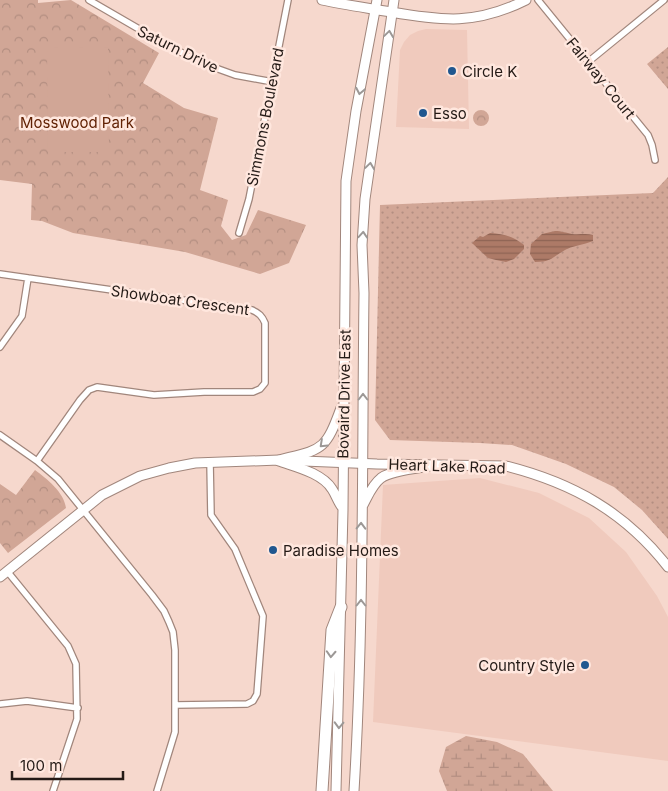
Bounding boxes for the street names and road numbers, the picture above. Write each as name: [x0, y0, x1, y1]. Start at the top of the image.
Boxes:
street label: Saturn Drive: [134, 21, 222, 77]
street label: Fairway Court: [562, 34, 640, 123]
street label: Simmons Boulevard: [242, 46, 288, 188]
street label: Showboat Crescent: [110, 281, 250, 319]
street label: Bovaird Drive East: [333, 329, 355, 459]
street label: Heart Lake Road: [388, 454, 506, 478]

